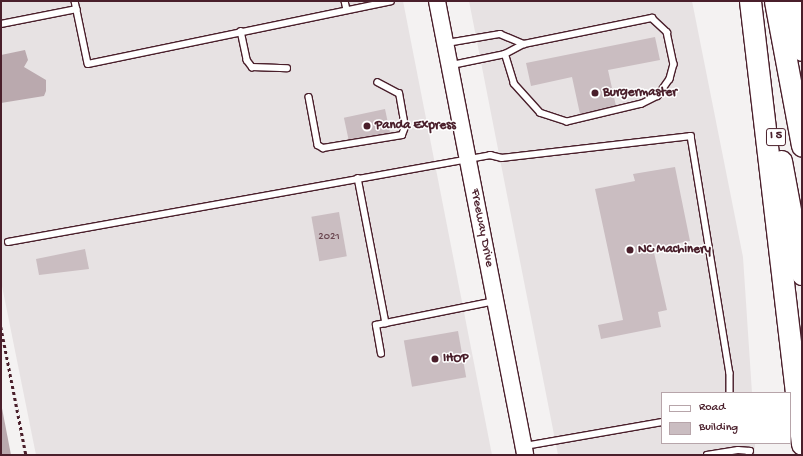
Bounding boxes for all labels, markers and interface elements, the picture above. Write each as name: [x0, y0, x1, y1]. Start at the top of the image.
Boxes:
place label: Burgermaster: [603, 85, 677, 101]
marker: Burgermaster: [590, 88, 600, 98]
place label: Panda Express: [375, 118, 456, 134]
marker: Panda Express: [362, 121, 372, 131]
road number: I 5: [765, 127, 787, 147]
street label: Freeway Drive: [466, 187, 496, 269]
house number: 2021: [318, 230, 340, 244]
place label: NC Machinery: [638, 242, 711, 258]
marker: NC Machinery: [625, 245, 635, 255]
place label: IHOP: [443, 351, 469, 367]
marker: IHOP: [430, 354, 440, 364]
legend: [661, 392, 791, 444]
text: Road: [699, 401, 725, 415]
text: Building: [699, 421, 738, 435]

